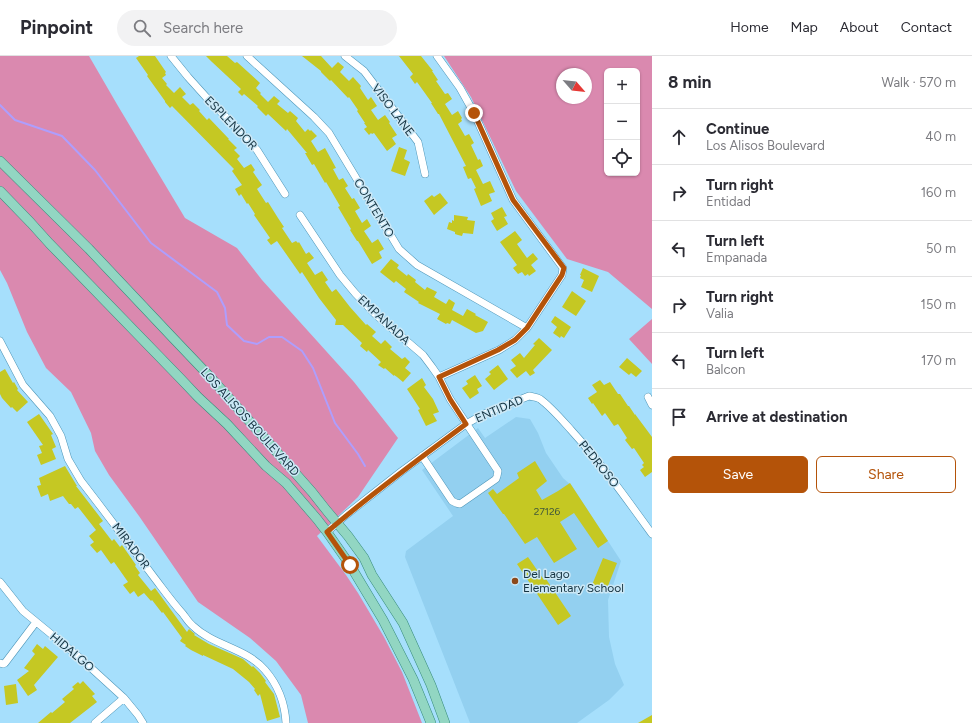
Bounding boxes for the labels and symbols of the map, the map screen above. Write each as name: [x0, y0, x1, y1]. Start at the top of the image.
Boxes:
north arrow: [556, 68, 592, 104]
street label: VISO LANE: [369, 81, 417, 139]
street label: ESPLENDOR: [202, 93, 260, 153]
route end: [465, 104, 483, 122]
street label: CONTENTO: [351, 176, 397, 240]
street label: EMPANADA: [355, 292, 413, 348]
street label: LOS ALISOS BOULEVARD: [198, 365, 302, 479]
street label: ENTIDAD: [473, 393, 525, 425]
street label: PEDROSO: [576, 438, 622, 490]
house number: 27126: [534, 505, 561, 518]
street label: MIRADOR: [109, 520, 153, 572]
route start: [341, 556, 359, 574]
place label: Del Lago Elementary School: [523, 567, 624, 595]
marker: Del Lago Elementary School: [510, 576, 520, 586]
street label: HIDALGO: [47, 629, 97, 675]

